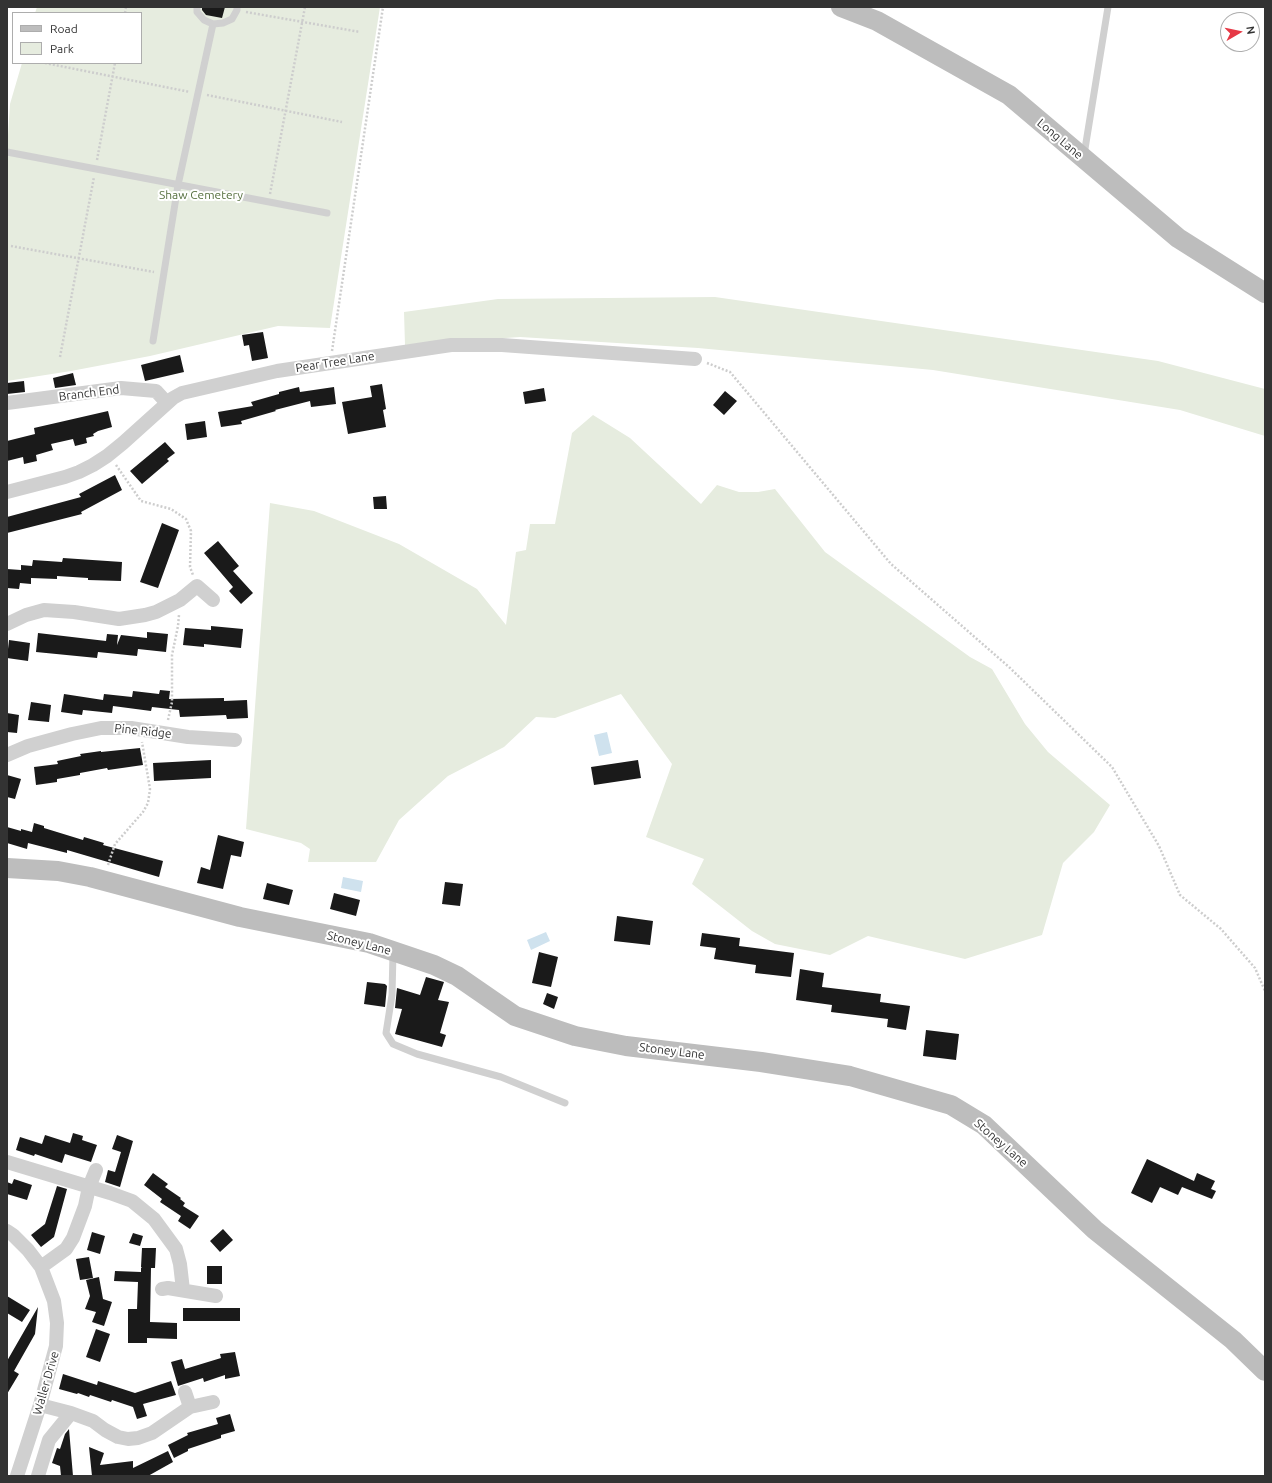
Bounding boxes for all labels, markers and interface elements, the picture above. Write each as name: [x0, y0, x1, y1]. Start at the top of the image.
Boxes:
legend: [12, 12, 142, 64]
north arrow: [1220, 12, 1260, 52]
text: Road: [50, 22, 78, 35]
text: N: [1244, 25, 1257, 35]
text: Park: [50, 42, 74, 55]
street label: Long Lane: [1034, 116, 1086, 162]
park label: Shaw Cemetery: [159, 188, 243, 202]
street label: Pear Tree Lane: [295, 349, 375, 375]
street label: Branch End: [58, 382, 120, 404]
street label: Pine Ridge: [114, 721, 172, 741]
street label: Stoney Lane: [325, 928, 393, 958]
street label: Stoney Lane: [638, 1040, 706, 1062]
street label: Stoney Lane: [971, 1116, 1031, 1170]
street label: Waller Drive: [30, 1349, 62, 1417]

